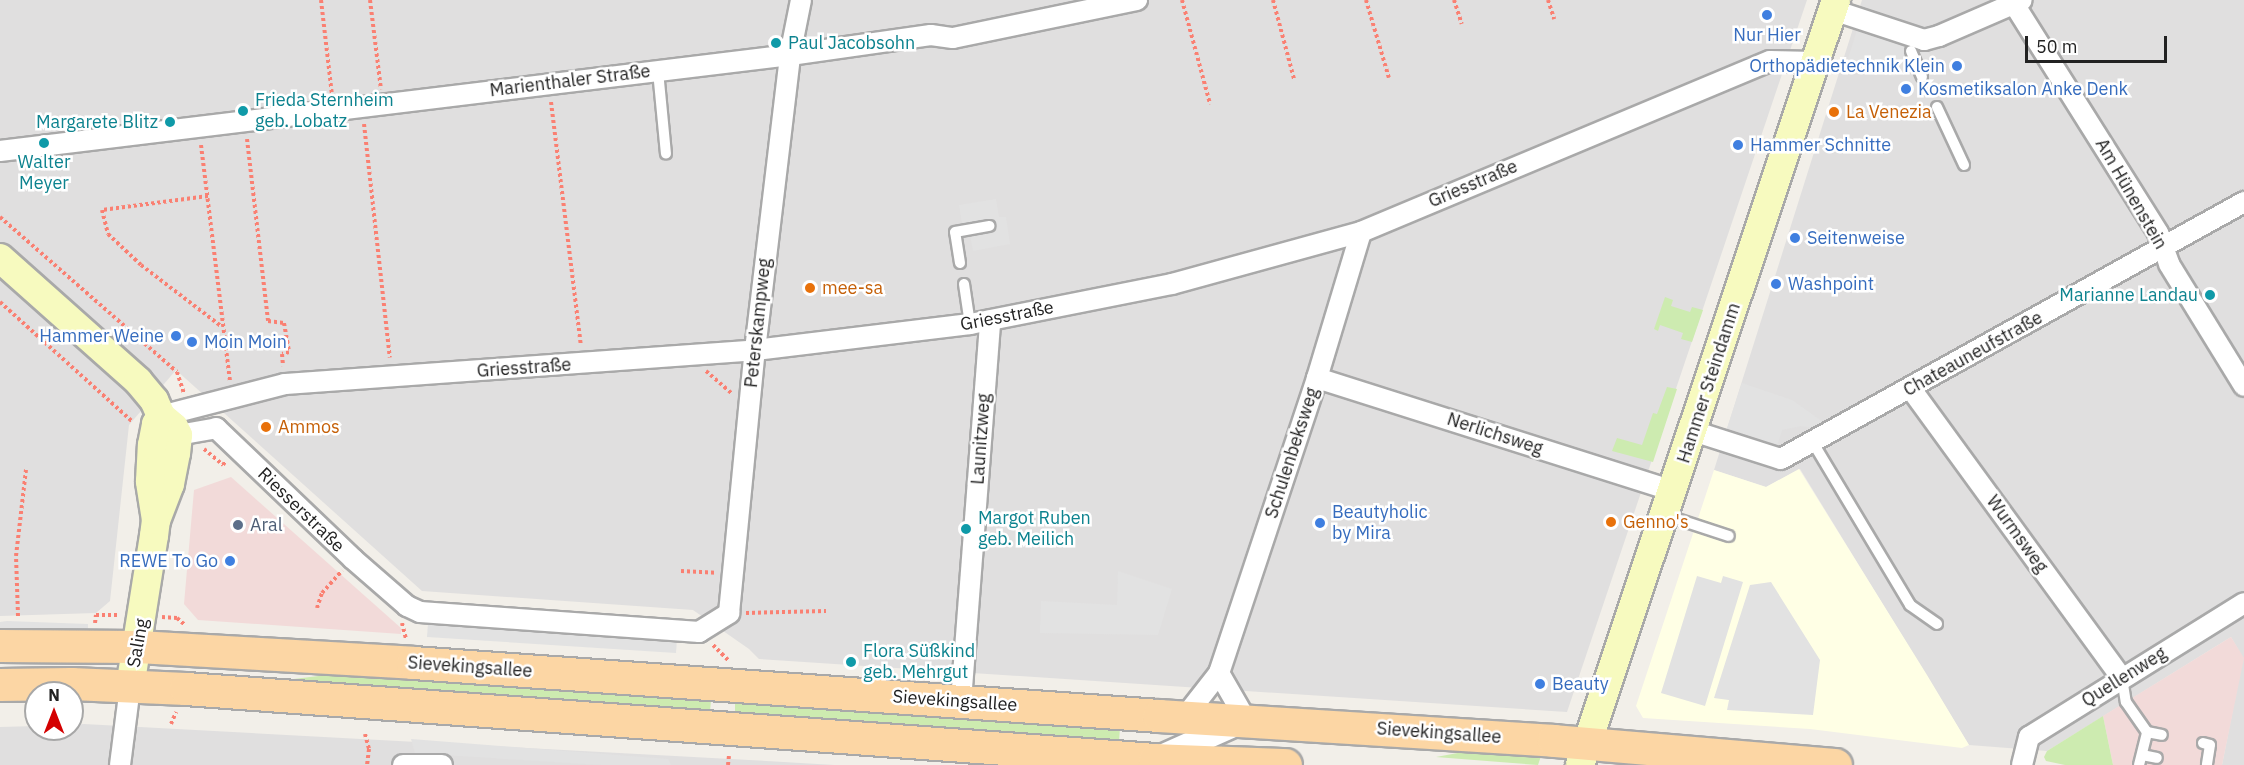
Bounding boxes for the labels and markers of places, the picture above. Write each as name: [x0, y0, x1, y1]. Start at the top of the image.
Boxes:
marker: Nur Hier: [1760, 8, 1774, 22]
place label: Nur Hier: [1733, 24, 1801, 46]
place label: Paul Jacobsohn: [788, 32, 915, 54]
marker: Paul Jacobsohn: [769, 36, 783, 50]
place label: Orthopädietechnik Klein: [1749, 55, 1945, 77]
marker: Orthopädietechnik Klein: [1950, 59, 1964, 73]
place label: Kosmetiksalon Anke Denk: [1918, 78, 2128, 100]
marker: Kosmetiksalon Anke Denk: [1899, 82, 1913, 96]
place label: Frieda Sternheim geb. Lobatz: [255, 90, 394, 132]
place label: La Venezia: [1846, 101, 1932, 123]
marker: Frieda Sternheim geb. Lobatz: [236, 104, 250, 118]
marker: La Venezia: [1827, 105, 1841, 119]
place label: Margarete Blitz: [36, 111, 158, 133]
marker: Margarete Blitz: [163, 115, 177, 129]
place label: Hammer Schnitte: [1750, 134, 1891, 156]
marker: Walter Meyer: [37, 136, 51, 150]
marker: Hammer Schnitte: [1731, 138, 1745, 152]
place label: Walter Meyer: [17, 152, 71, 195]
place label: Seitenweise: [1807, 227, 1905, 249]
marker: Seitenweise: [1788, 231, 1802, 245]
place label: Washpoint: [1788, 273, 1874, 295]
place label: mee-sa: [822, 277, 883, 299]
marker: Washpoint: [1769, 277, 1783, 291]
marker: mee-sa: [803, 281, 817, 295]
place label: Marianne Landau: [2059, 284, 2198, 306]
marker: Marianne Landau: [2203, 288, 2217, 302]
place label: Hammer Weine: [39, 325, 164, 347]
marker: Hammer Weine: [169, 329, 183, 343]
place label: Moin Moin: [204, 331, 287, 353]
marker: Moin Moin: [185, 335, 199, 349]
place label: Ammos: [278, 416, 340, 438]
marker: Ammos: [259, 420, 273, 434]
place label: Beautyholic by Mira: [1332, 502, 1428, 544]
place label: Margot Ruben geb. Meilich: [978, 508, 1091, 550]
place label: Genno's: [1623, 511, 1689, 533]
place label: Aral: [250, 514, 283, 536]
marker: Genno's: [1604, 515, 1618, 529]
marker: Beautyholic by Mira: [1313, 516, 1327, 530]
marker: Aral: [231, 518, 245, 532]
marker: Margot Ruben geb. Meilich: [959, 522, 973, 536]
place label: REWE To Go: [119, 550, 218, 572]
marker: REWE To Go: [223, 554, 237, 568]
place label: Flora Süßkind geb. Mehrgut: [863, 641, 975, 684]
marker: Flora Süßkind geb. Mehrgut: [844, 655, 858, 669]
place label: Beauty: [1552, 673, 1609, 695]
marker: Beauty: [1533, 677, 1547, 691]

